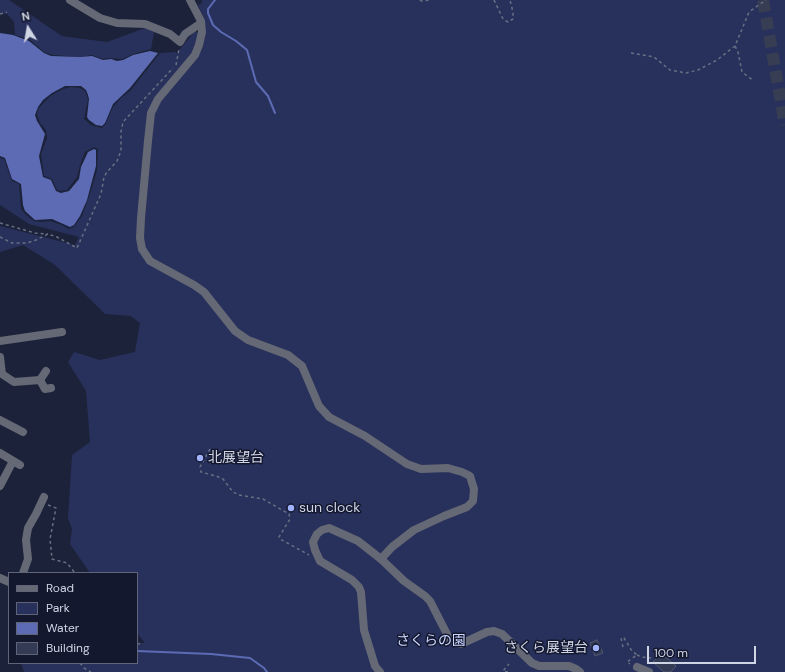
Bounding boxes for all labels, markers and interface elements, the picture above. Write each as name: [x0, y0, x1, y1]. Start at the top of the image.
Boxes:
north arrow: [8, 8, 48, 48]
text: N: [20, 9, 31, 24]
place label: 北展望台: [208, 450, 264, 466]
marker: 北展望台: [195, 453, 205, 463]
place label: sun clock: [299, 500, 360, 516]
marker: sun clock: [286, 503, 296, 513]
legend: [8, 572, 138, 664]
text: Road: [46, 580, 74, 596]
text: Park: [46, 600, 70, 616]
text: Water: [46, 620, 79, 636]
park label: さくらの園: [396, 633, 466, 649]
scale bar: [649, 638, 758, 664]
text: Building: [46, 640, 90, 656]
place label: さくら展望台: [504, 640, 588, 656]
marker: さくら展望台: [591, 643, 601, 653]
text: 100 m: [654, 645, 688, 661]

